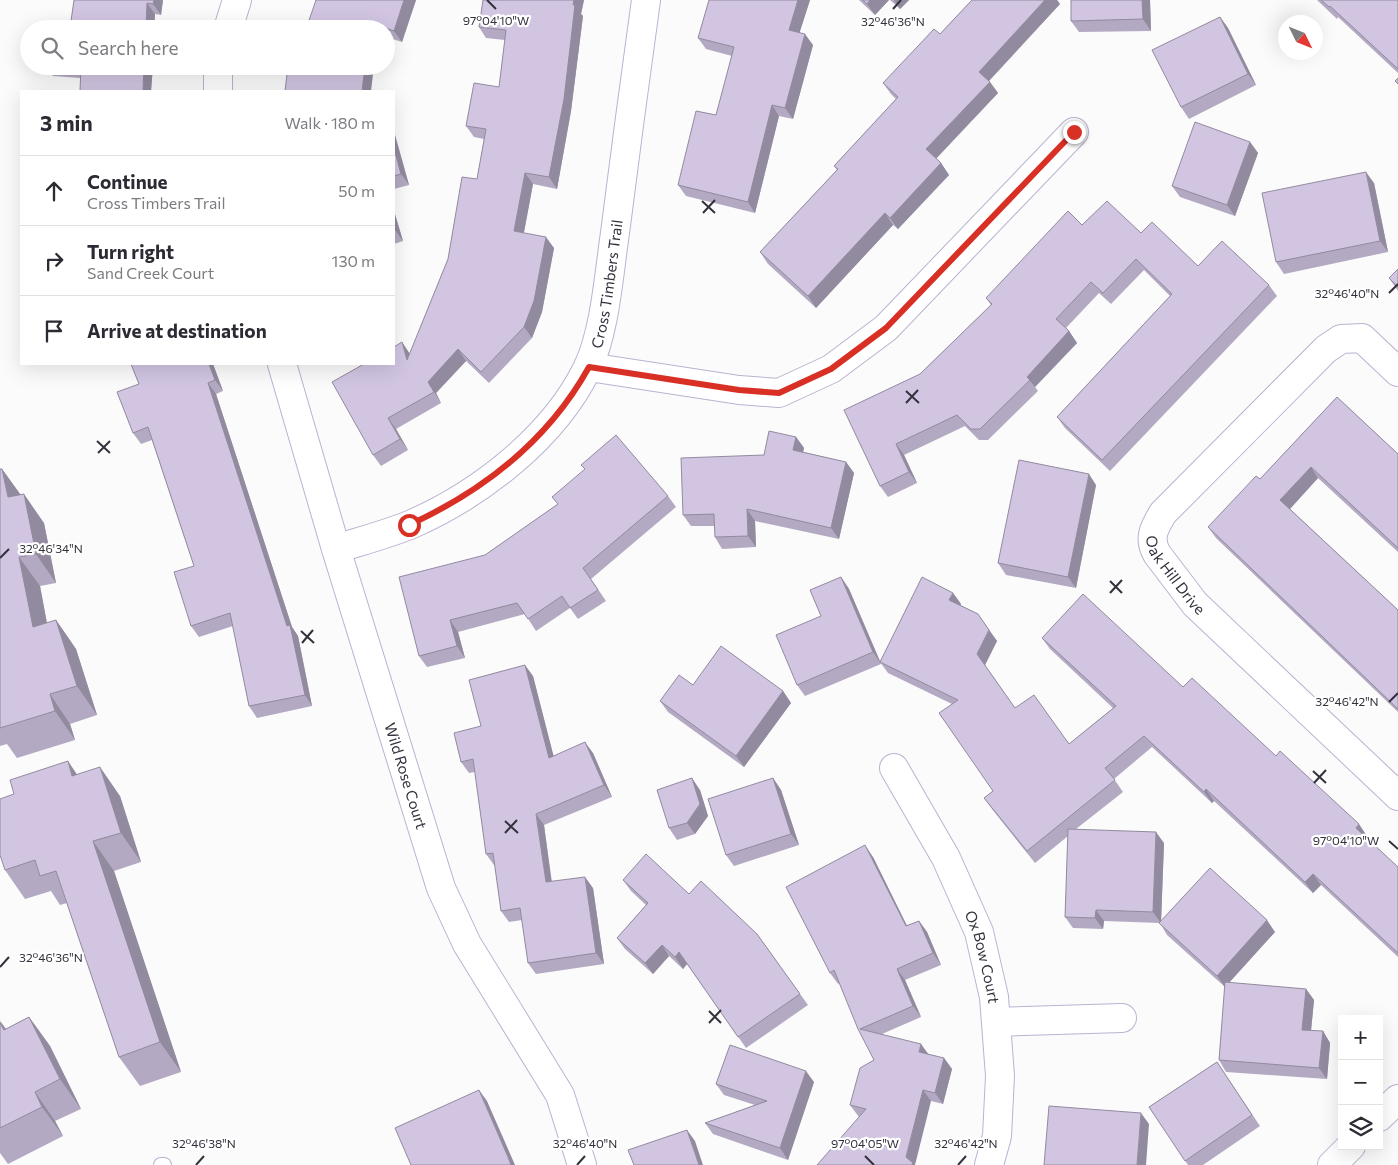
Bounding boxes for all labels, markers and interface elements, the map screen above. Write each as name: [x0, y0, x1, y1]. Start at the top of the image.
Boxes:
text: 97°04'10"W: [463, 13, 529, 27]
text: 32°46'36"N: [861, 14, 925, 28]
north arrow: [1278, 15, 1323, 60]
search box: [20, 20, 395, 75]
icon: search: [38, 34, 66, 62]
text: Search here: [78, 36, 178, 59]
text: 3 min: [40, 110, 93, 135]
text: Walk · 180 m: [285, 113, 375, 132]
route end: [1063, 121, 1086, 144]
text: Continue: [87, 170, 167, 193]
icon: ahead: [40, 177, 68, 205]
text: 50 m: [338, 181, 375, 200]
text: Cross Timbers Trail: [87, 193, 225, 212]
street label: Cross Timbers Trail: [587, 219, 626, 350]
text: Turn right: [87, 240, 174, 263]
icon: right: [40, 247, 68, 275]
text: 130 m: [332, 251, 375, 270]
text: Sand Creek Court: [87, 263, 214, 282]
text: 32°46'40"N: [1315, 286, 1379, 300]
icon: arrive: [40, 317, 68, 345]
text: Arrive at destination: [87, 319, 267, 342]
route start: [398, 514, 421, 537]
street label: Oak Hill Drive: [1143, 534, 1209, 618]
text: 32°46'34"N: [19, 541, 83, 555]
text: 32°46'42"N: [1315, 694, 1379, 708]
street label: Wild Rose Court: [381, 720, 431, 831]
text: 97°04'10"W: [1313, 833, 1379, 847]
street label: Ox Bow Court: [961, 907, 1003, 1004]
text: 32°46'36"N: [19, 950, 83, 964]
map controls: [1338, 1015, 1383, 1150]
button: +: [1338, 1015, 1383, 1060]
button: −: [1338, 1060, 1383, 1105]
button: layers: [1338, 1105, 1383, 1150]
text: 32°46'38"N: [172, 1136, 236, 1150]
text: 32°46'40"N: [553, 1136, 617, 1150]
text: 97°04'05"W: [831, 1136, 899, 1150]
text: 32°46'42"N: [934, 1136, 998, 1150]

